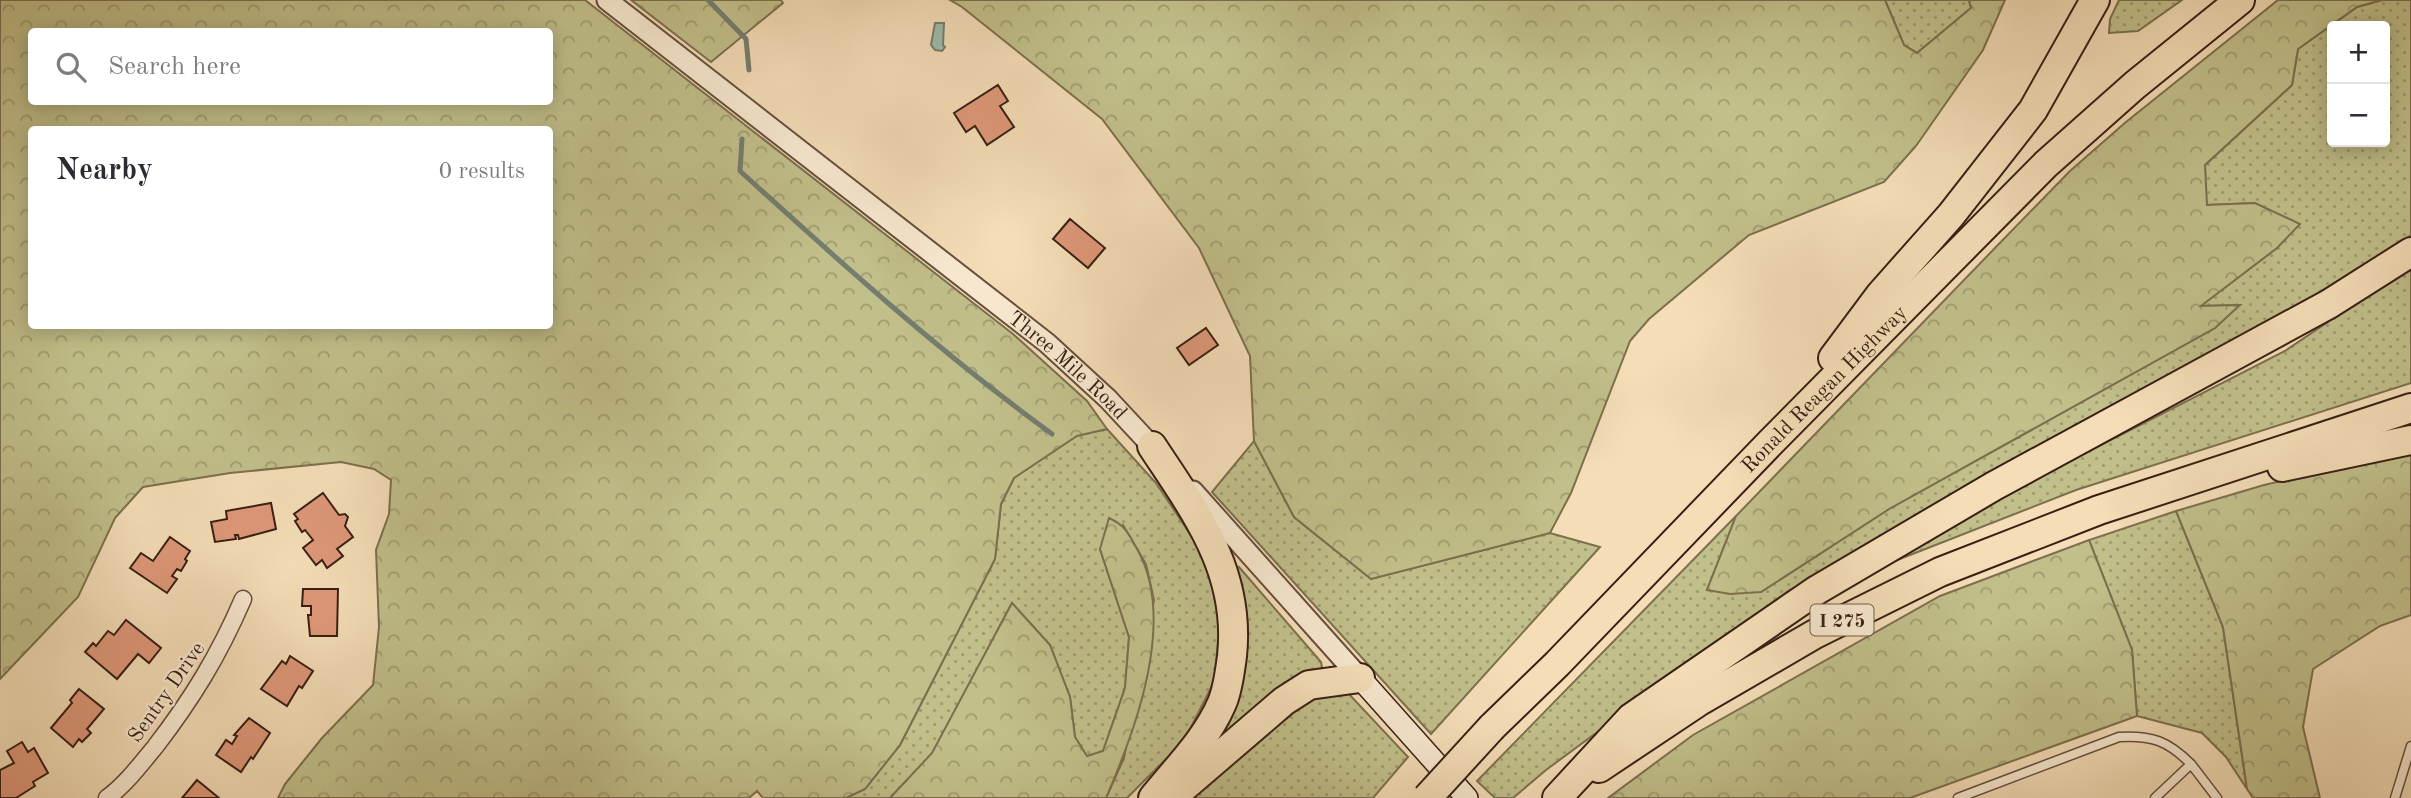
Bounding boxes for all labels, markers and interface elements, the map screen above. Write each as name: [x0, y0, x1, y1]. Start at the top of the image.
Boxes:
map controls: [2327, 21, 2390, 147]
button: +: [2327, 21, 2390, 84]
search box: [28, 28, 553, 105]
icon: search: [52, 48, 90, 86]
text: Search here: [108, 54, 241, 80]
button: −: [2327, 84, 2390, 147]
text: Nearby: [56, 156, 153, 186]
text: 0 results: [439, 160, 525, 183]
street label: Ronald Reagan Highway: [1738, 302, 1912, 477]
street label: Three Mile Road: [1004, 308, 1130, 424]
road number: I 275: [1811, 604, 1874, 636]
street label: Sentry Drive: [125, 639, 210, 747]

